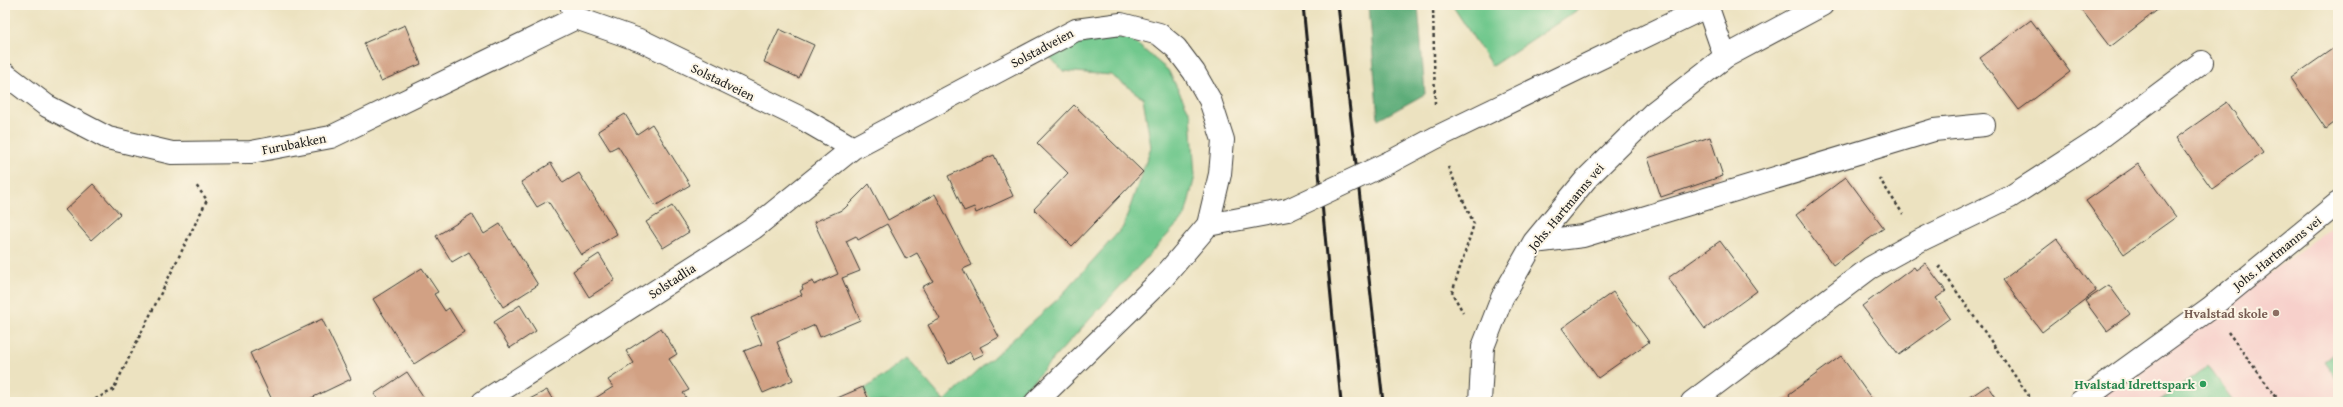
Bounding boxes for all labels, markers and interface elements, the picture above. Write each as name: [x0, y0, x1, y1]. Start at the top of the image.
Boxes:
street label: Solstadveien: [1007, 23, 1077, 73]
street label: Solstadveien: [688, 58, 759, 106]
street label: Furubakken: [260, 128, 328, 160]
street label: Johs. Hartmanns vei: [1522, 159, 1609, 256]
street label: Johs. Hartmanns vei: [2227, 211, 2326, 296]
street label: Solstadlia: [645, 258, 700, 303]
place label: Hvalstad skole: [2184, 304, 2268, 323]
marker: Hvalstad skole: [2271, 308, 2281, 318]
place label: Hvalstad Idrettspark: [2075, 375, 2196, 394]
marker: Hvalstad Idrettspark: [2198, 379, 2208, 389]

